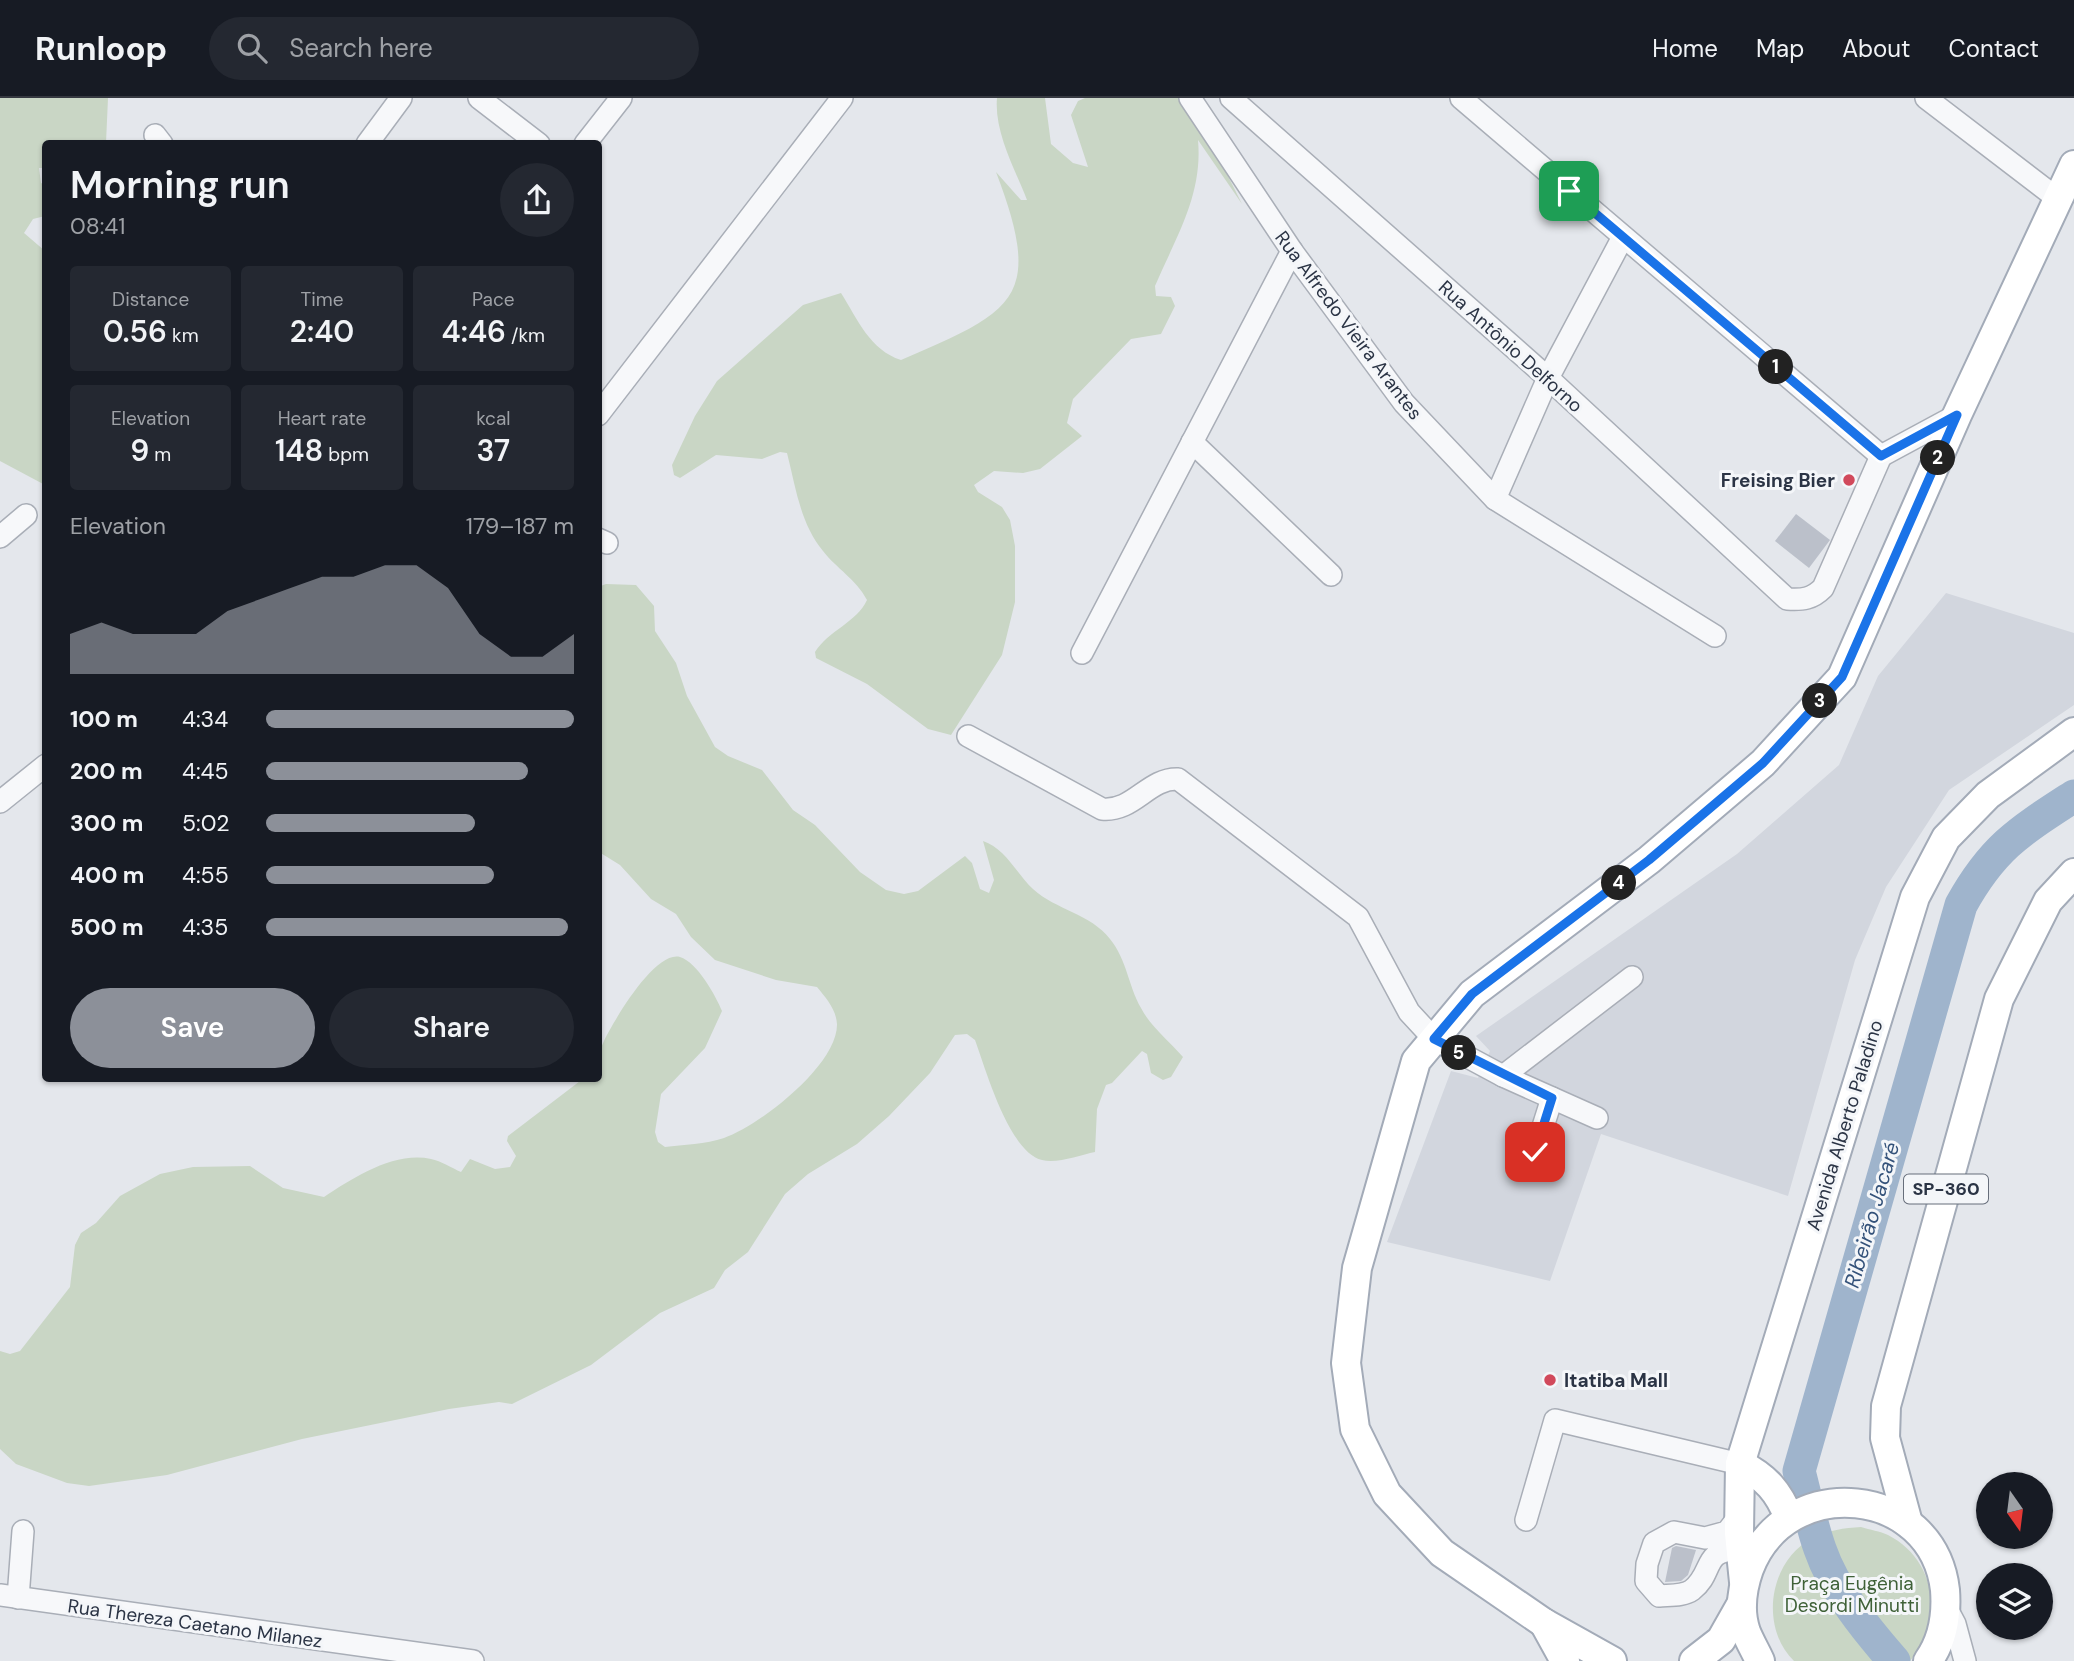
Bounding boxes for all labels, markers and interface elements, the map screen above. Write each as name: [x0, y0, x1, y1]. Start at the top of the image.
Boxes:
search box: [209, 17, 699, 80]
text: Runloop: [35, 27, 167, 70]
icon: search: [233, 29, 271, 67]
text: Search here: [289, 31, 433, 65]
text: Home: [1652, 33, 1718, 64]
text: Map: [1756, 33, 1804, 64]
text: About: [1842, 33, 1911, 64]
text: Contact: [1949, 33, 2039, 64]
text: Morning run: [70, 160, 290, 210]
pin: [1539, 161, 1599, 221]
button: share: [500, 163, 574, 237]
icon: arrive: [1550, 172, 1588, 210]
text: 08:41: [70, 211, 126, 241]
street label: Rua Alfredo Vieira Arantes: [1269, 226, 1428, 425]
street label: Rua Antônio Delforno: [1433, 275, 1588, 418]
text: Distance: [112, 287, 189, 312]
text: Time: [301, 287, 343, 312]
text: Pace: [472, 287, 515, 312]
text: 0.56: [103, 312, 167, 351]
text: 2:40: [290, 312, 354, 351]
text: 4:46: [442, 312, 506, 351]
text: km: [167, 323, 199, 348]
text: /km: [506, 323, 545, 348]
pin: 1: [1758, 350, 1794, 384]
text: 1: [1772, 354, 1779, 379]
text: Elevation: [111, 406, 190, 431]
text: Heart rate: [278, 406, 366, 431]
text: kcal: [476, 406, 510, 431]
text: 9: [130, 431, 149, 470]
text: 148: [275, 431, 323, 470]
text: 37: [476, 431, 510, 470]
pin: 2: [1920, 440, 1955, 476]
text: m: [149, 442, 171, 467]
text: bpm: [323, 442, 369, 467]
text: 2: [1932, 445, 1943, 470]
place label: Freising Bier: [1721, 468, 1835, 493]
marker: Freising Bier: [1841, 472, 1857, 488]
text: Elevation: [70, 511, 166, 541]
text: 179–187 m: [466, 511, 574, 541]
pin: 3: [1802, 684, 1838, 718]
text: 3: [1814, 688, 1825, 713]
text: 100 m: [70, 704, 138, 734]
text: 4:34: [182, 704, 228, 734]
text: 200 m: [70, 756, 143, 786]
text: 4:45: [182, 756, 229, 786]
text: 300 m: [70, 808, 143, 838]
text: 5:02: [182, 808, 229, 838]
text: 400 m: [70, 860, 144, 890]
text: 4:55: [182, 860, 229, 890]
pin: 4: [1602, 866, 1636, 900]
text: 4: [1612, 870, 1625, 895]
text: 500 m: [70, 912, 144, 942]
text: 4:35: [182, 912, 228, 942]
button: Save: [70, 988, 315, 1068]
button: Share: [329, 988, 574, 1068]
street label: Avenida Alberto Paladino: [1801, 1017, 1888, 1234]
pin: 5: [1442, 1035, 1476, 1070]
text: 5: [1453, 1040, 1464, 1065]
pin: [1505, 1122, 1565, 1182]
icon: check: [1516, 1133, 1554, 1171]
water label: Ribeirão Jacaré: [1838, 1139, 1906, 1291]
road number: SP-360: [1904, 1174, 1988, 1204]
place label: Itatiba Mall: [1564, 1368, 1668, 1393]
marker: Itatiba Mall: [1542, 1372, 1558, 1388]
north arrow: [1976, 1472, 2053, 1549]
map controls: [1976, 1472, 2053, 1640]
button: layers: [1976, 1563, 2053, 1640]
park label: Praça Eugênia Desordi Minutti: [1785, 1571, 1919, 1618]
street label: Rua Thereza Caetano Milanez: [66, 1593, 324, 1654]

